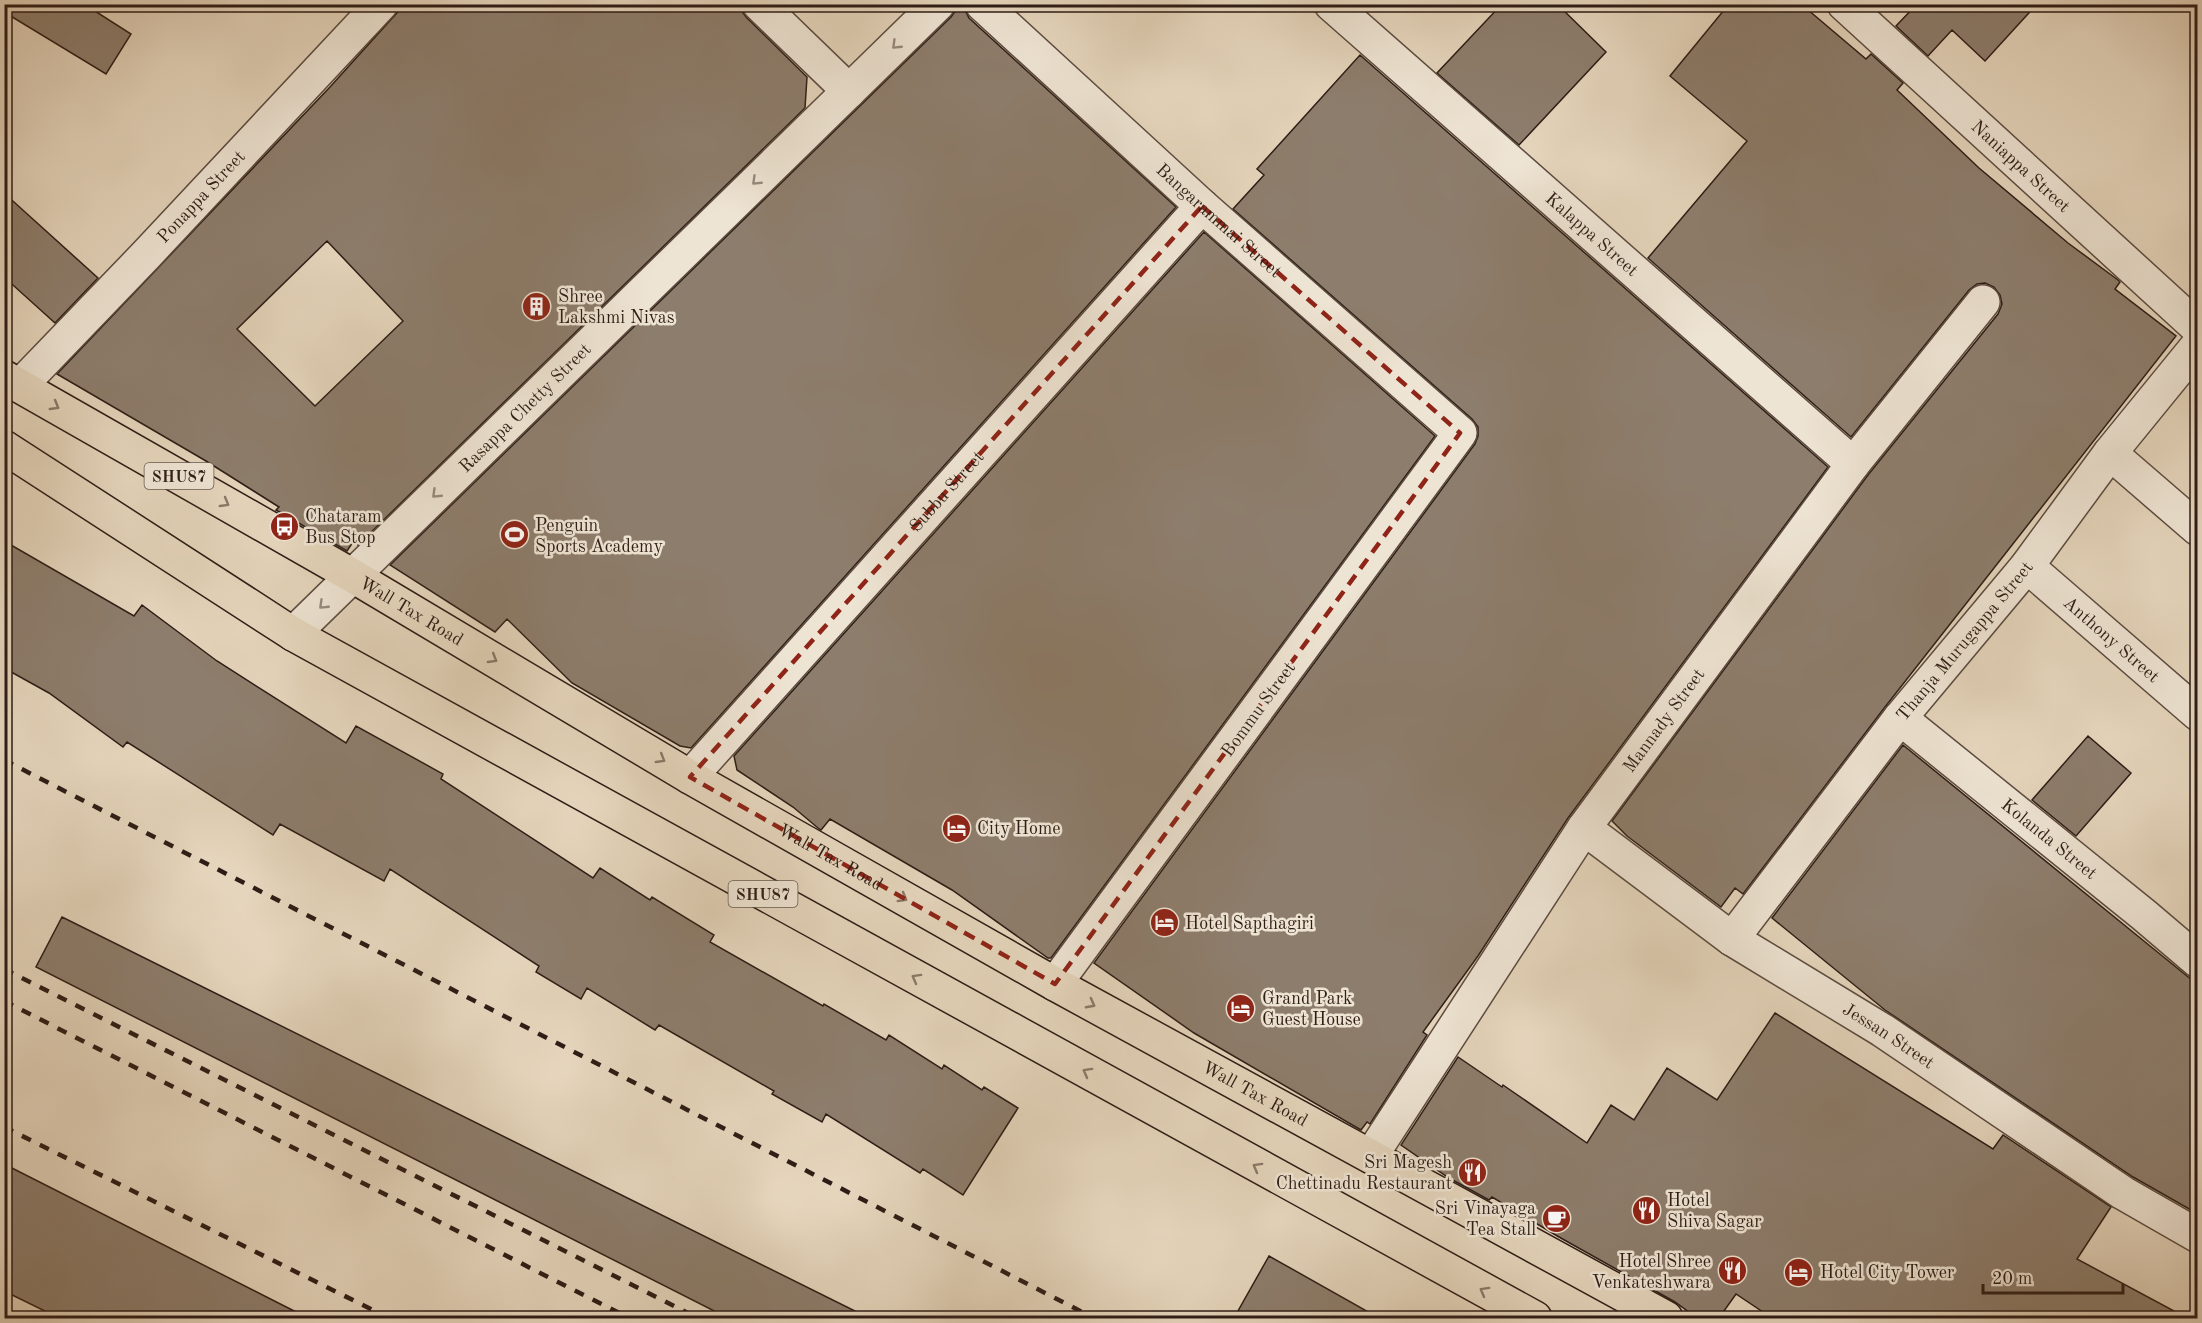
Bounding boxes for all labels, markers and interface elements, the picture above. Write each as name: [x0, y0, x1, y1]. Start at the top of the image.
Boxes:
one-way arrow: [892, 38, 903, 49]
street label: Naniappa Street: [1968, 117, 2073, 216]
street label: Ponappa Street: [154, 147, 249, 247]
street label: Bangarammai Street: [1152, 161, 1285, 281]
one-way arrow: [753, 174, 764, 185]
street label: Kalappa Street: [1542, 190, 1641, 280]
place label: Shree Lakshmi Nivas: [558, 288, 675, 327]
building icon: Shree Lakshmi Nivas: [521, 290, 553, 322]
street label: Rasappa Chetty Street: [456, 340, 595, 476]
one-way arrow: [49, 399, 59, 410]
street label: Subbu Street: [906, 448, 988, 536]
road number: SHU87: [144, 463, 213, 489]
one-way arrow: [433, 486, 444, 497]
one-way arrow: [219, 496, 229, 507]
place label: Chataram Bus Stop: [305, 508, 382, 547]
bus stop icon: Chataram Bus Stop: [268, 510, 300, 542]
place label: Penguin Sports Academy: [535, 517, 663, 556]
sports icon: Penguin Sports Academy: [498, 519, 530, 551]
street label: Thanja Murugappa Street: [1894, 559, 2037, 725]
street label: Wall Tax Road: [356, 574, 466, 649]
street label: Anthony Street: [2060, 594, 2163, 686]
one-way arrow: [319, 597, 330, 608]
one-way arrow: [487, 652, 497, 664]
street label: Bommu Street: [1219, 659, 1299, 760]
street label: Mannady Street: [1620, 666, 1709, 776]
one-way arrow: [655, 752, 665, 763]
street label: Kolanda Street: [1998, 796, 2100, 883]
hotel icon: City Home: [940, 812, 972, 844]
place label: City Home: [977, 820, 1060, 838]
street label: Wall Tax Road: [775, 821, 886, 894]
road number: SHU87: [728, 881, 798, 907]
one-way arrow: [897, 891, 907, 902]
hotel icon: Hotel Sapthagiri: [1148, 907, 1180, 939]
place label: Hotel Sapthagiri: [1185, 915, 1314, 933]
one-way arrow: [912, 974, 922, 985]
place label: Grand Park Guest House: [1262, 990, 1361, 1029]
hotel icon: Grand Park Guest House: [1225, 992, 1257, 1024]
one-way arrow: [1085, 997, 1095, 1008]
street label: Jessan Street: [1839, 1000, 1937, 1073]
street label: Wall Tax Road: [1199, 1058, 1310, 1130]
one-way arrow: [1082, 1068, 1093, 1079]
place label: Sri Magesh Chettinadu Restaurant: [1276, 1154, 1452, 1193]
restaurant icon: Sri Magesh Chettinadu Restaurant: [1457, 1156, 1489, 1188]
one-way arrow: [1253, 1163, 1264, 1174]
place label: Hotel Shiva Sagar: [1667, 1192, 1762, 1231]
restaurant icon: Hotel Shiva Sagar: [1630, 1194, 1662, 1226]
place label: Sri Vinayaga Tea Stall: [1435, 1200, 1536, 1239]
cafe icon: Sri Vinayaga Tea Stall: [1541, 1202, 1573, 1234]
place label: Hotel Shree Venkateshwara: [1592, 1253, 1711, 1292]
restaurant icon: Hotel Shree Venkateshwara: [1716, 1255, 1748, 1287]
hotel icon: Hotel City Tower: [1783, 1256, 1815, 1288]
scale bar: [1983, 1257, 2122, 1295]
place label: Hotel City Tower: [1820, 1264, 1955, 1282]
text: 20 m: [1992, 1270, 2032, 1288]
one-way arrow: [1479, 1287, 1490, 1298]

